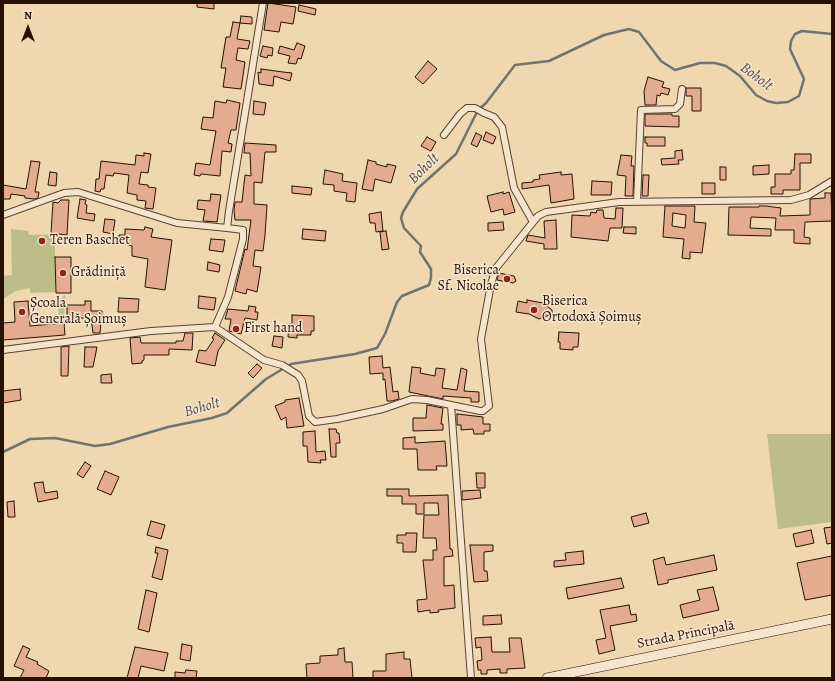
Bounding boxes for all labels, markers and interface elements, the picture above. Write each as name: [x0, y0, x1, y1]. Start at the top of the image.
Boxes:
north arrow: [8, 8, 48, 48]
text: N: [24, 8, 32, 23]
water label: Boholt: [736, 59, 776, 95]
water label: Boholt: [405, 150, 443, 188]
place label: Teren Baschet: [50, 233, 130, 249]
marker: Teren Baschet: [37, 236, 47, 246]
place label: Biserica Sf. Nicolae: [438, 263, 499, 296]
place label: Grădiniță: [71, 265, 126, 281]
marker: Grădiniță: [58, 268, 68, 278]
marker: Biserica Sf. Nicolae: [502, 274, 512, 284]
place label: Biserica Ortodoxă Șoimuș: [542, 294, 641, 326]
place label: Școala Generală Șoimuș: [30, 296, 127, 328]
marker: Biserica Ortodoxă Șoimuș: [529, 305, 539, 315]
marker: Școala Generală Șoimuș: [17, 307, 27, 317]
place label: First hand: [244, 321, 302, 337]
marker: First hand: [231, 324, 241, 334]
water label: Boholt: [182, 394, 222, 422]
street label: Strada Principală: [636, 617, 736, 653]

